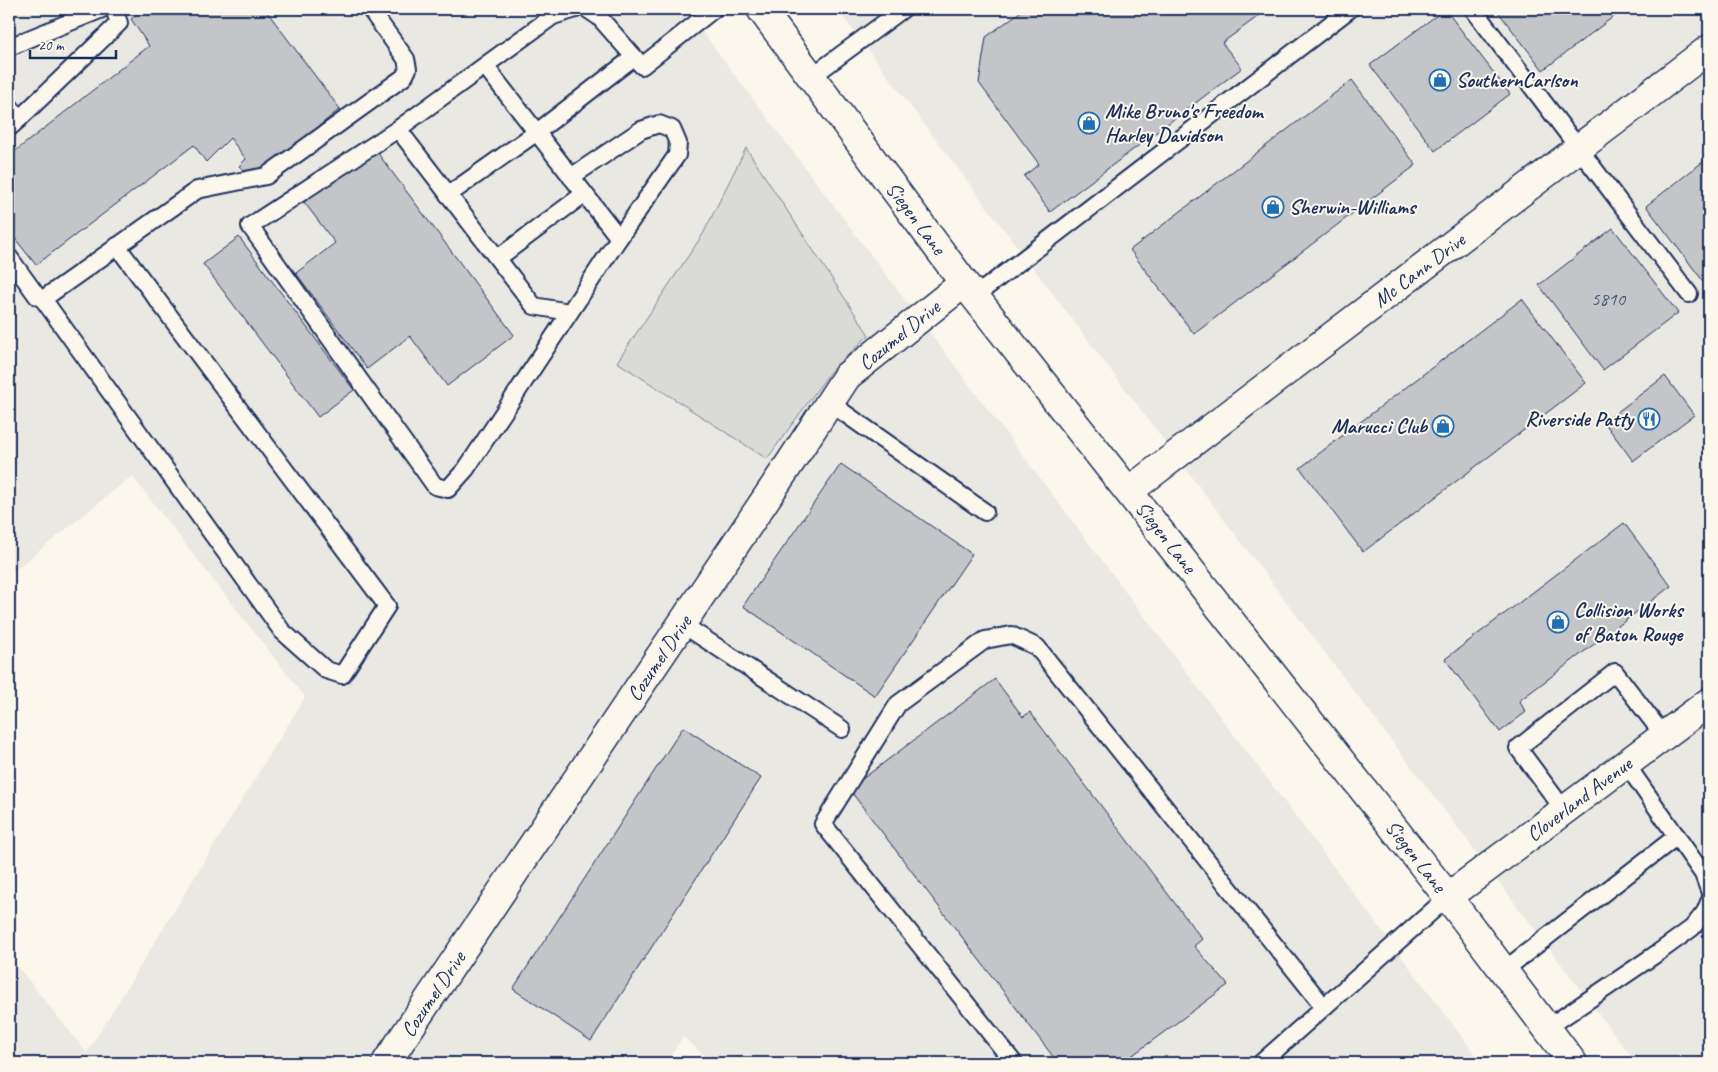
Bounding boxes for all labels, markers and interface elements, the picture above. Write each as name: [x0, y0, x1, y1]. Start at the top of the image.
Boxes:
scale bar: [30, 28, 116, 60]
text: 20 m: [38, 36, 65, 55]
place label: SouthernCarlson: [1456, 67, 1578, 93]
shop icon: SouthernCarlson: [1428, 68, 1452, 92]
place label: Mike Bruno's Freedom Harley Davidson: [1105, 98, 1264, 148]
shop icon: Mike Bruno's Freedom Harley Davidson: [1077, 111, 1101, 135]
street label: Siegen Lane: [880, 176, 953, 261]
place label: Sherwin-Williams: [1289, 194, 1418, 220]
shop icon: Sherwin-Williams: [1261, 195, 1285, 219]
street label: Mc Cann Drive: [1368, 226, 1471, 313]
house number: 5810: [1591, 287, 1627, 311]
street label: Cozumel Drive: [853, 293, 946, 376]
place label: Riverside Patty: [1525, 406, 1635, 432]
restaurant icon: Riverside Patty: [1637, 407, 1661, 431]
place label: Marucci Club: [1331, 413, 1429, 439]
shop icon: Marucci Club: [1431, 414, 1455, 438]
street label: Siegen Lane: [1130, 496, 1203, 579]
place label: Collision Works of Baton Rouge: [1574, 597, 1685, 647]
street label: Cozumel Drive: [621, 609, 698, 706]
shop icon: Collision Works of Baton Rouge: [1546, 610, 1570, 634]
street label: Cloverland Avenue: [1521, 750, 1638, 847]
street label: Siegen Lane: [1380, 815, 1453, 898]
street label: Cozumel Drive: [395, 945, 472, 1042]

